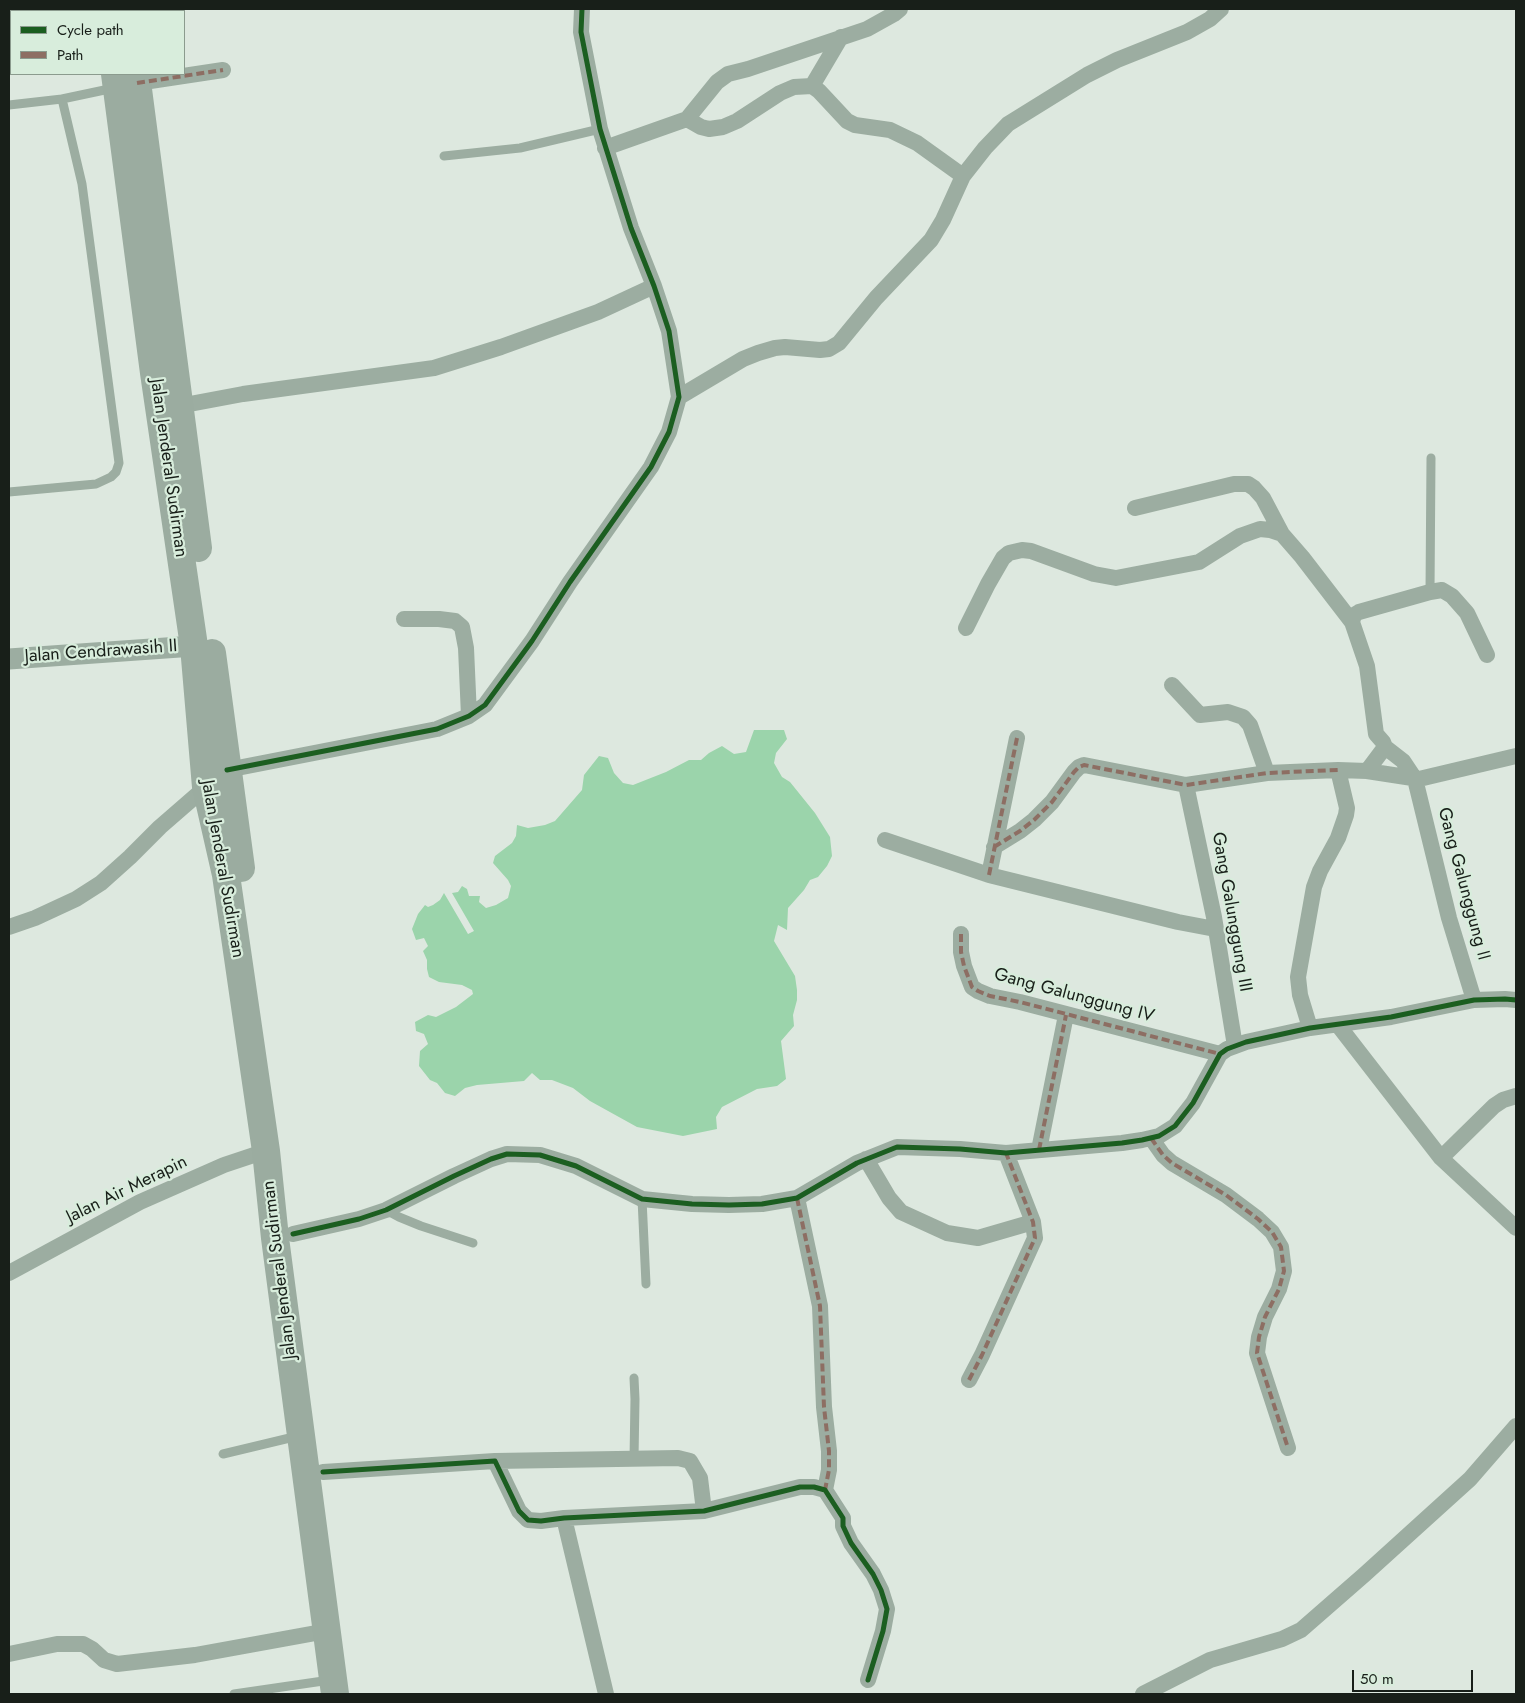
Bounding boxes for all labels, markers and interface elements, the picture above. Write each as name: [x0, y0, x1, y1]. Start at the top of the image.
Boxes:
legend: [10, 10, 185, 75]
text: Cycle path: [57, 19, 124, 41]
text: Path: [57, 44, 83, 66]
street label: Jalan Jenderal Sudirman: [145, 377, 191, 559]
street label: Jalan Cendrawasih II: [24, 636, 178, 668]
street label: Jalan Jenderal Sudirman: [196, 778, 248, 960]
street label: Gang Galunggung II: [1432, 805, 1494, 963]
street label: Gang Galunggung III: [1206, 831, 1256, 993]
street label: Gang Galunggung IV: [992, 964, 1156, 1028]
street label: Jalan Air Merapin: [63, 1151, 191, 1229]
street label: Jalan Jenderal Sudirman: [258, 1179, 302, 1361]
scale bar: [1355, 1660, 1476, 1692]
text: 50 m: [1360, 1668, 1394, 1690]

